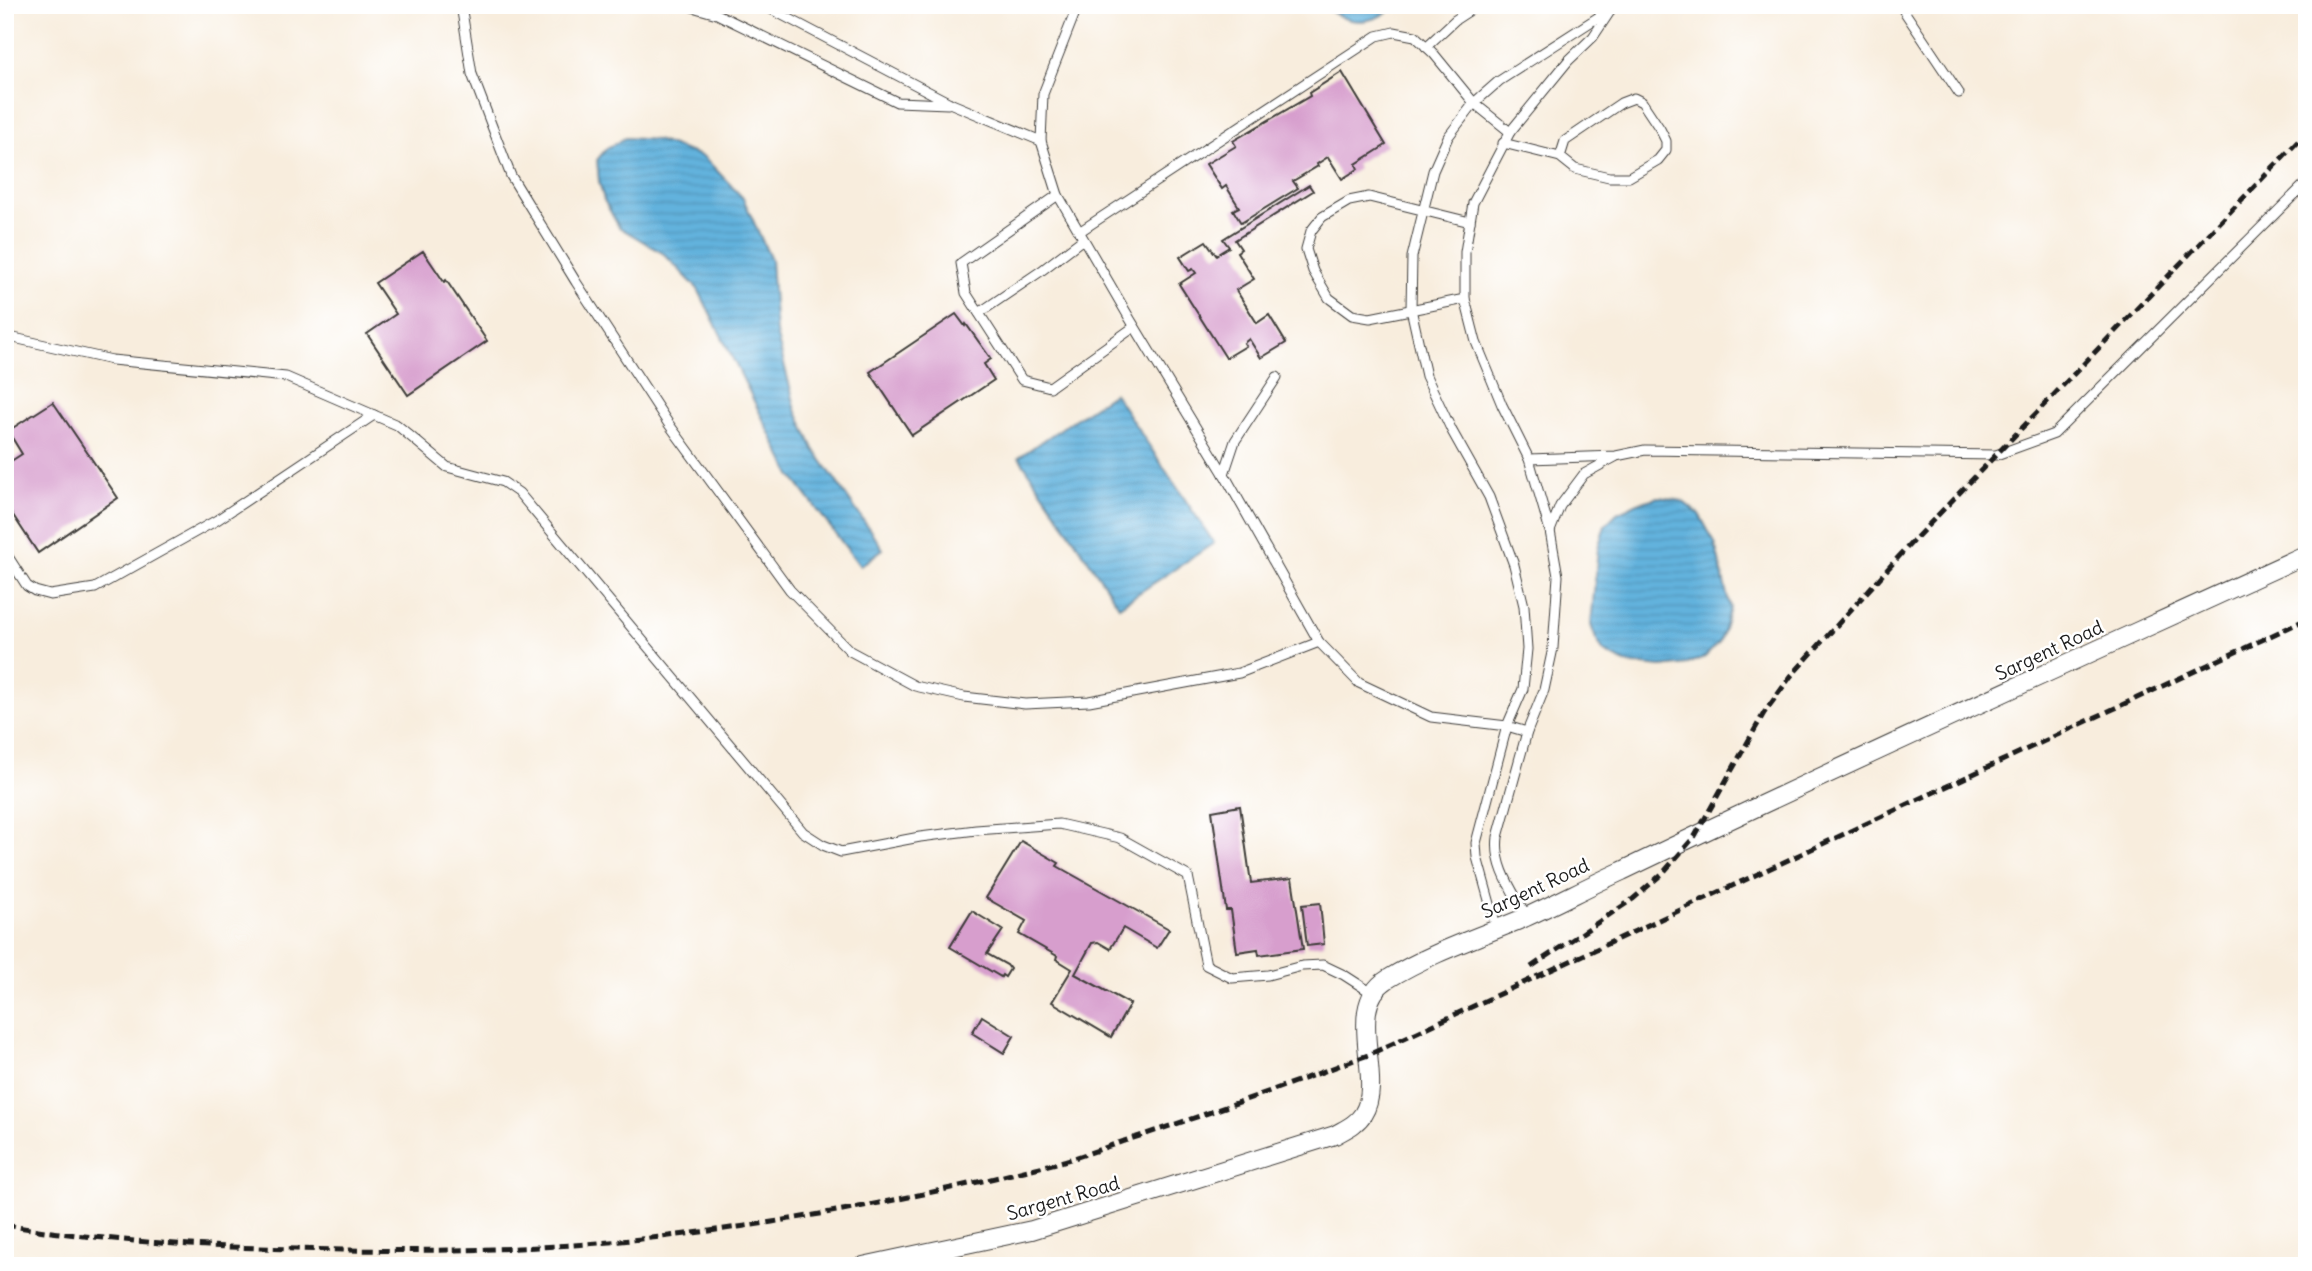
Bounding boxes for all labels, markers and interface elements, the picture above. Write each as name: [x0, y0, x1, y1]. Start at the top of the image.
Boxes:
street label: Sargent Road: [1991, 615, 2107, 685]
street label: Sargent Road: [1477, 853, 1593, 923]
street label: Sargent Road: [1004, 1170, 1122, 1226]

